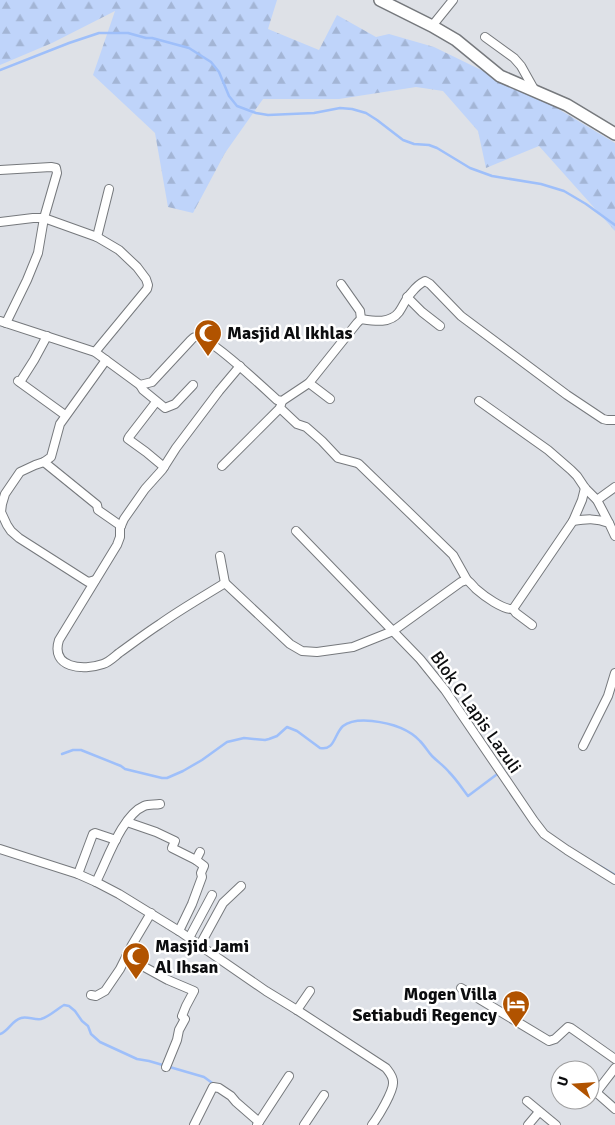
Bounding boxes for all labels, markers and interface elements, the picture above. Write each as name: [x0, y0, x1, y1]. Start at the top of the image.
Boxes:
mosque icon: Masjid Al Ikhlas: [193, 318, 223, 357]
place label: Masjid Al Ikhlas: [227, 322, 352, 344]
street label: Blok C Lapis Lazuli: [426, 647, 526, 777]
place label: Masjid Jami Al Ihsan: [155, 935, 249, 978]
mosque icon: Masjid Jami Al Ihsan: [121, 941, 151, 980]
place label: Mogen Villa Setiabudi Regency: [353, 983, 497, 1026]
hotel icon: Mogen Villa Setiabudi Regency: [501, 989, 531, 1028]
north arrow: [550, 1060, 600, 1110]
text: U: [554, 1074, 573, 1088]

